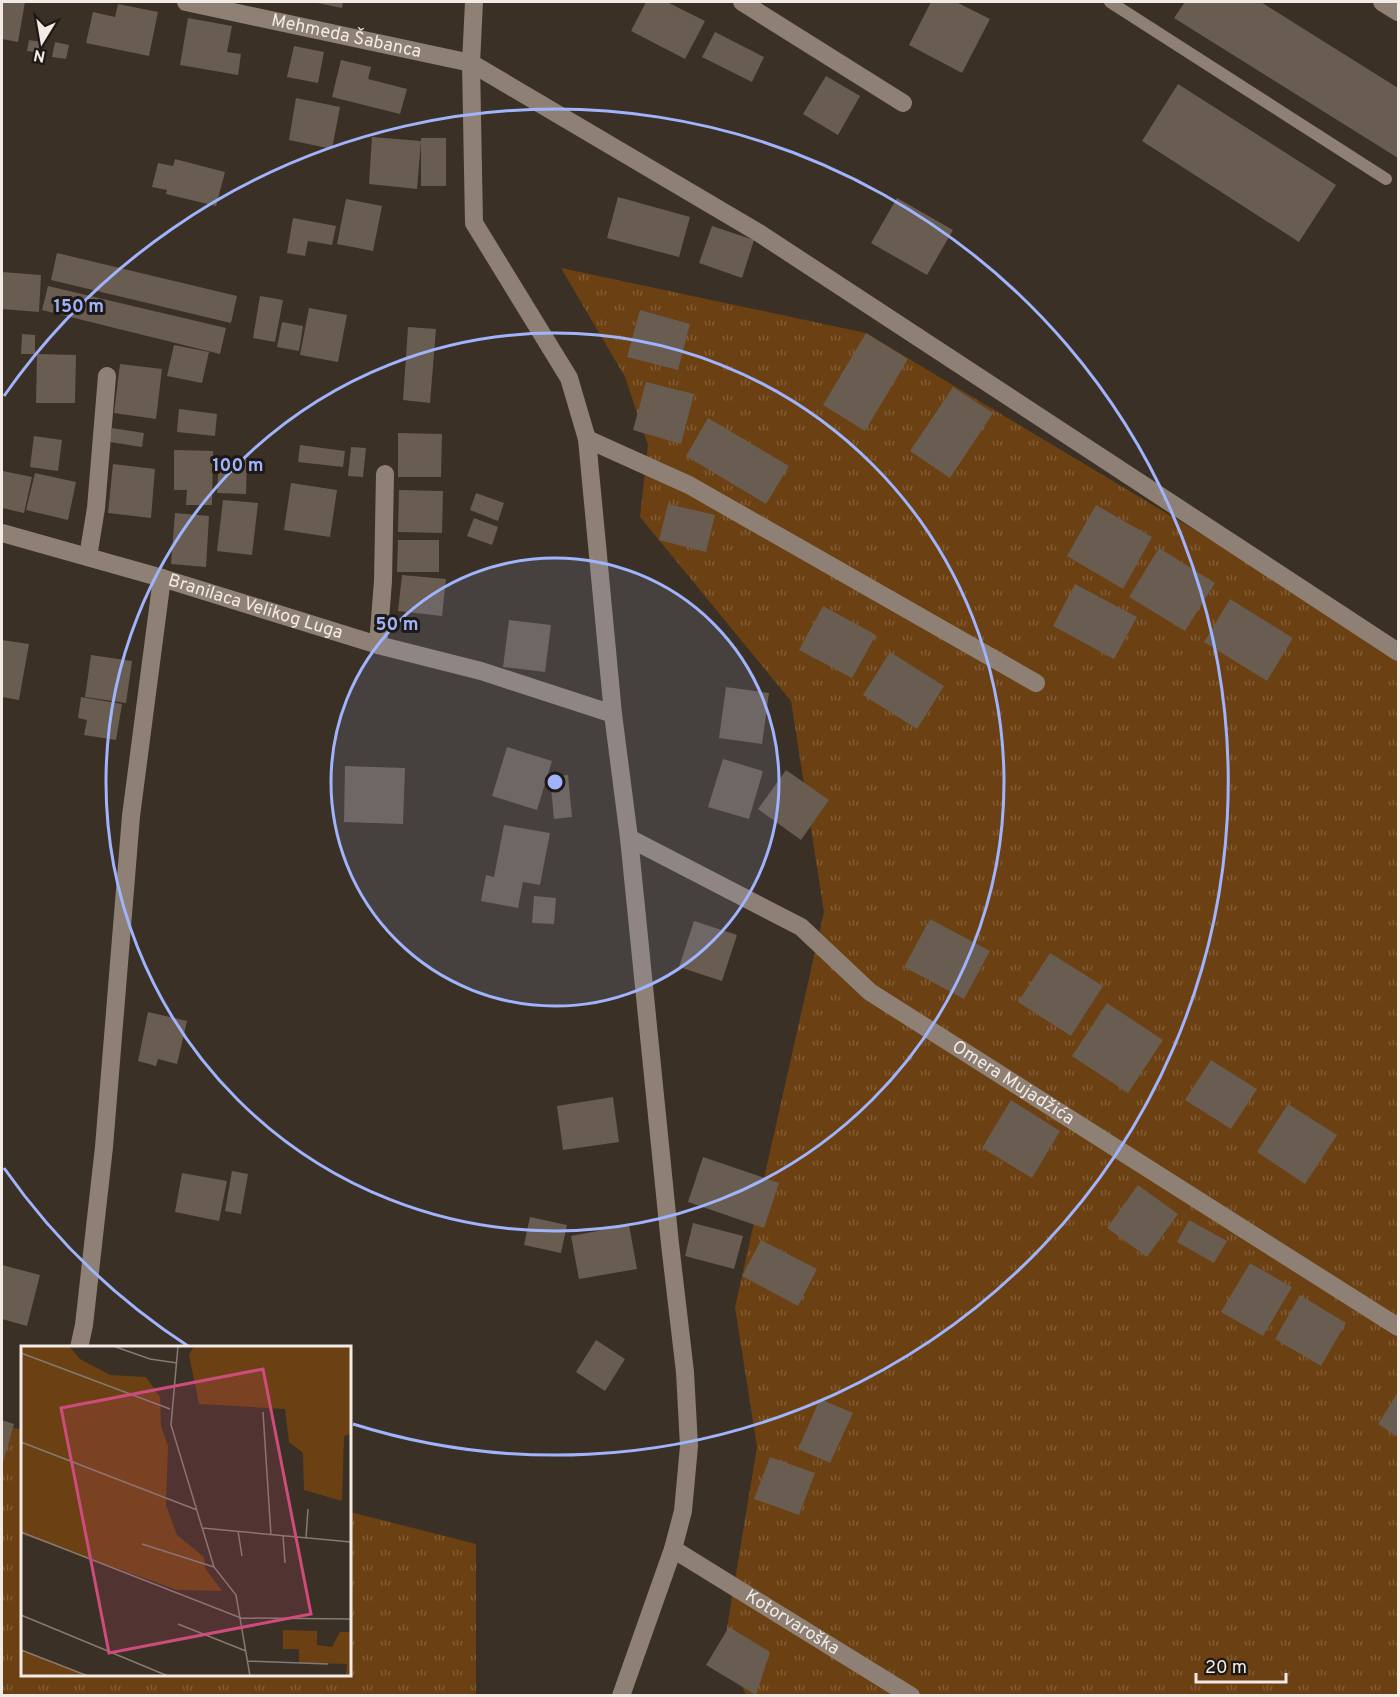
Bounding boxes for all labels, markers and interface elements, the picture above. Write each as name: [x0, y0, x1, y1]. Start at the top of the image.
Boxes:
street label: Mehmeda Šabanca: [269, 9, 424, 64]
north arrow: [12, 12, 72, 72]
text: N: [32, 44, 47, 66]
text: 150 m: [54, 296, 104, 319]
text: 100 m: [212, 455, 264, 478]
street label: Branilaca Velikog Luga: [165, 569, 346, 645]
text: 50 m: [375, 614, 419, 637]
centre of rings: [545, 772, 565, 792]
street label: Omera Mujadžića: [948, 1035, 1079, 1130]
inset map: [21, 1346, 351, 1676]
street label: Kotorvaroška: [741, 1585, 844, 1660]
scale bar: [1196, 1646, 1286, 1684]
text: 20 m: [1205, 1657, 1247, 1680]

